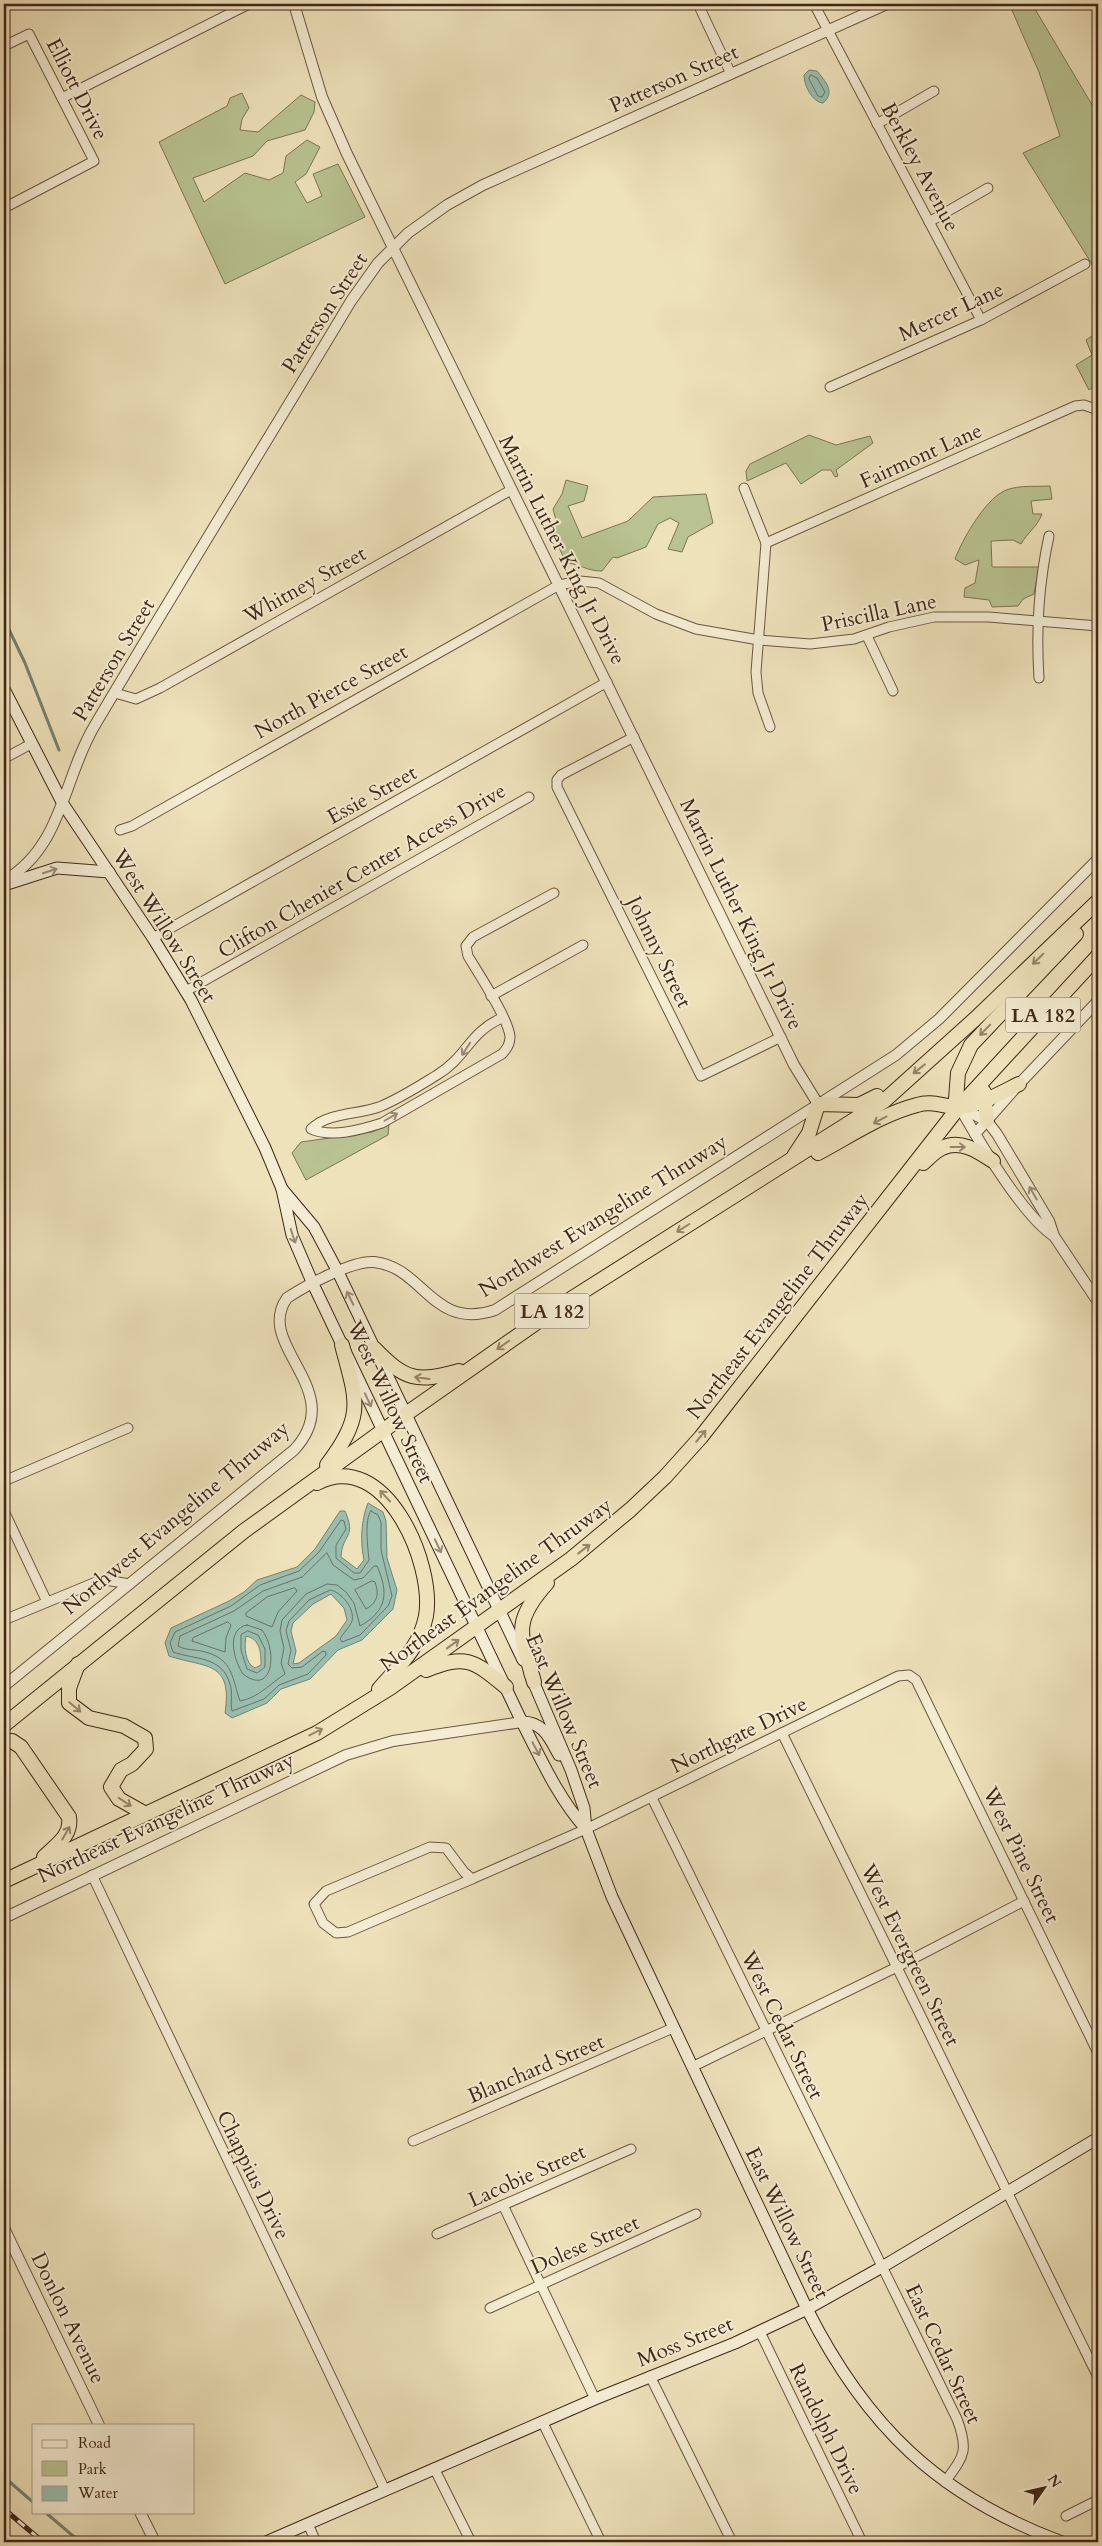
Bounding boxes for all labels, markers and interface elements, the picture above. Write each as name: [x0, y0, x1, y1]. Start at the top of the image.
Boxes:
street label: Elliott Drive: [39, 33, 115, 145]
street label: Patterson Street: [605, 37, 743, 120]
street label: Berkley Avenue: [874, 97, 966, 237]
street label: Patterson Street: [275, 247, 375, 379]
street label: Mercer Lane: [894, 275, 1008, 349]
street label: Fairmont Lane: [855, 416, 987, 496]
street label: Martin Luther King Jr Drive: [491, 430, 633, 670]
street label: Whitney Street: [238, 539, 372, 631]
street label: Priscilla Lane: [819, 587, 939, 639]
street label: Patterson Street: [66, 593, 162, 727]
street label: North Pierce Street: [249, 638, 413, 746]
street label: Essie Street: [322, 758, 422, 832]
street label: Clifton Chenier Center Access Drive: [213, 776, 511, 966]
street label: Martin Luther King Jr Drive: [672, 794, 810, 1034]
street label: West Willow Street: [104, 843, 223, 1009]
one-way arrow: [42, 866, 58, 875]
street label: Johnny Street: [618, 889, 699, 1013]
one-way arrow: [1032, 953, 1044, 965]
road number: LA 182: [1006, 998, 1080, 1032]
one-way arrow: [979, 1024, 991, 1037]
one-way arrow: [461, 1041, 471, 1055]
one-way arrow: [913, 1064, 926, 1075]
one-way arrow: [383, 1112, 397, 1122]
one-way arrow: [873, 1116, 887, 1126]
street label: Northwest Evangeline Thruway: [473, 1127, 733, 1305]
one-way arrow: [950, 1142, 966, 1152]
one-way arrow: [1028, 1185, 1038, 1200]
street label: Northeast Evangeline Thruway: [680, 1187, 876, 1425]
one-way arrow: [676, 1223, 690, 1234]
one-way arrow: [289, 1228, 298, 1243]
one-way arrow: [345, 1291, 354, 1306]
road number: LA 182: [514, 1294, 590, 1328]
street label: West Willow Street: [339, 1315, 441, 1488]
one-way arrow: [496, 1340, 510, 1350]
one-way arrow: [414, 1373, 430, 1383]
one-way arrow: [363, 1392, 373, 1407]
street label: Northwest Evangeline Thruway: [56, 1414, 296, 1622]
one-way arrow: [695, 1430, 706, 1443]
one-way arrow: [379, 1490, 391, 1502]
street label: Northeast Evangeline Thruway: [374, 1491, 618, 1679]
one-way arrow: [434, 1538, 443, 1553]
one-way arrow: [577, 1543, 590, 1554]
street label: East Willow Street: [518, 1629, 610, 1793]
one-way arrow: [445, 1639, 459, 1649]
street label: Northgate Drive: [666, 1689, 812, 1781]
one-way arrow: [69, 1702, 82, 1713]
one-way arrow: [309, 1727, 324, 1737]
one-way arrow: [531, 1742, 541, 1757]
street label: Northeast Evangeline Thruway: [33, 1746, 299, 1890]
street label: West Pine Street: [975, 1781, 1067, 1928]
one-way arrow: [118, 1796, 132, 1807]
one-way arrow: [60, 1826, 71, 1840]
street label: West Evergreen Street: [853, 1858, 967, 2051]
street label: West Cedar Street: [733, 1945, 831, 2104]
street label: Blanchard Street: [463, 2027, 609, 2111]
street label: Chappius Drive: [209, 2106, 297, 2244]
street label: Lacobie Street: [464, 2137, 591, 2215]
street label: East Willow Street: [738, 2142, 836, 2304]
street label: Dolese Street: [526, 2208, 644, 2282]
street label: Donlon Avenue: [24, 2248, 112, 2388]
street label: East Cedar Street: [898, 2279, 988, 2429]
street label: Moss Street: [633, 2309, 738, 2374]
street label: Randolph Drive: [782, 2359, 870, 2499]
legend: [32, 2424, 195, 2514]
text: Road: [78, 2433, 111, 2453]
text: Park: [78, 2459, 107, 2479]
north arrow: [1020, 2464, 1070, 2514]
text: N: [1043, 2471, 1066, 2491]
text: Water: [77, 2483, 119, 2503]

